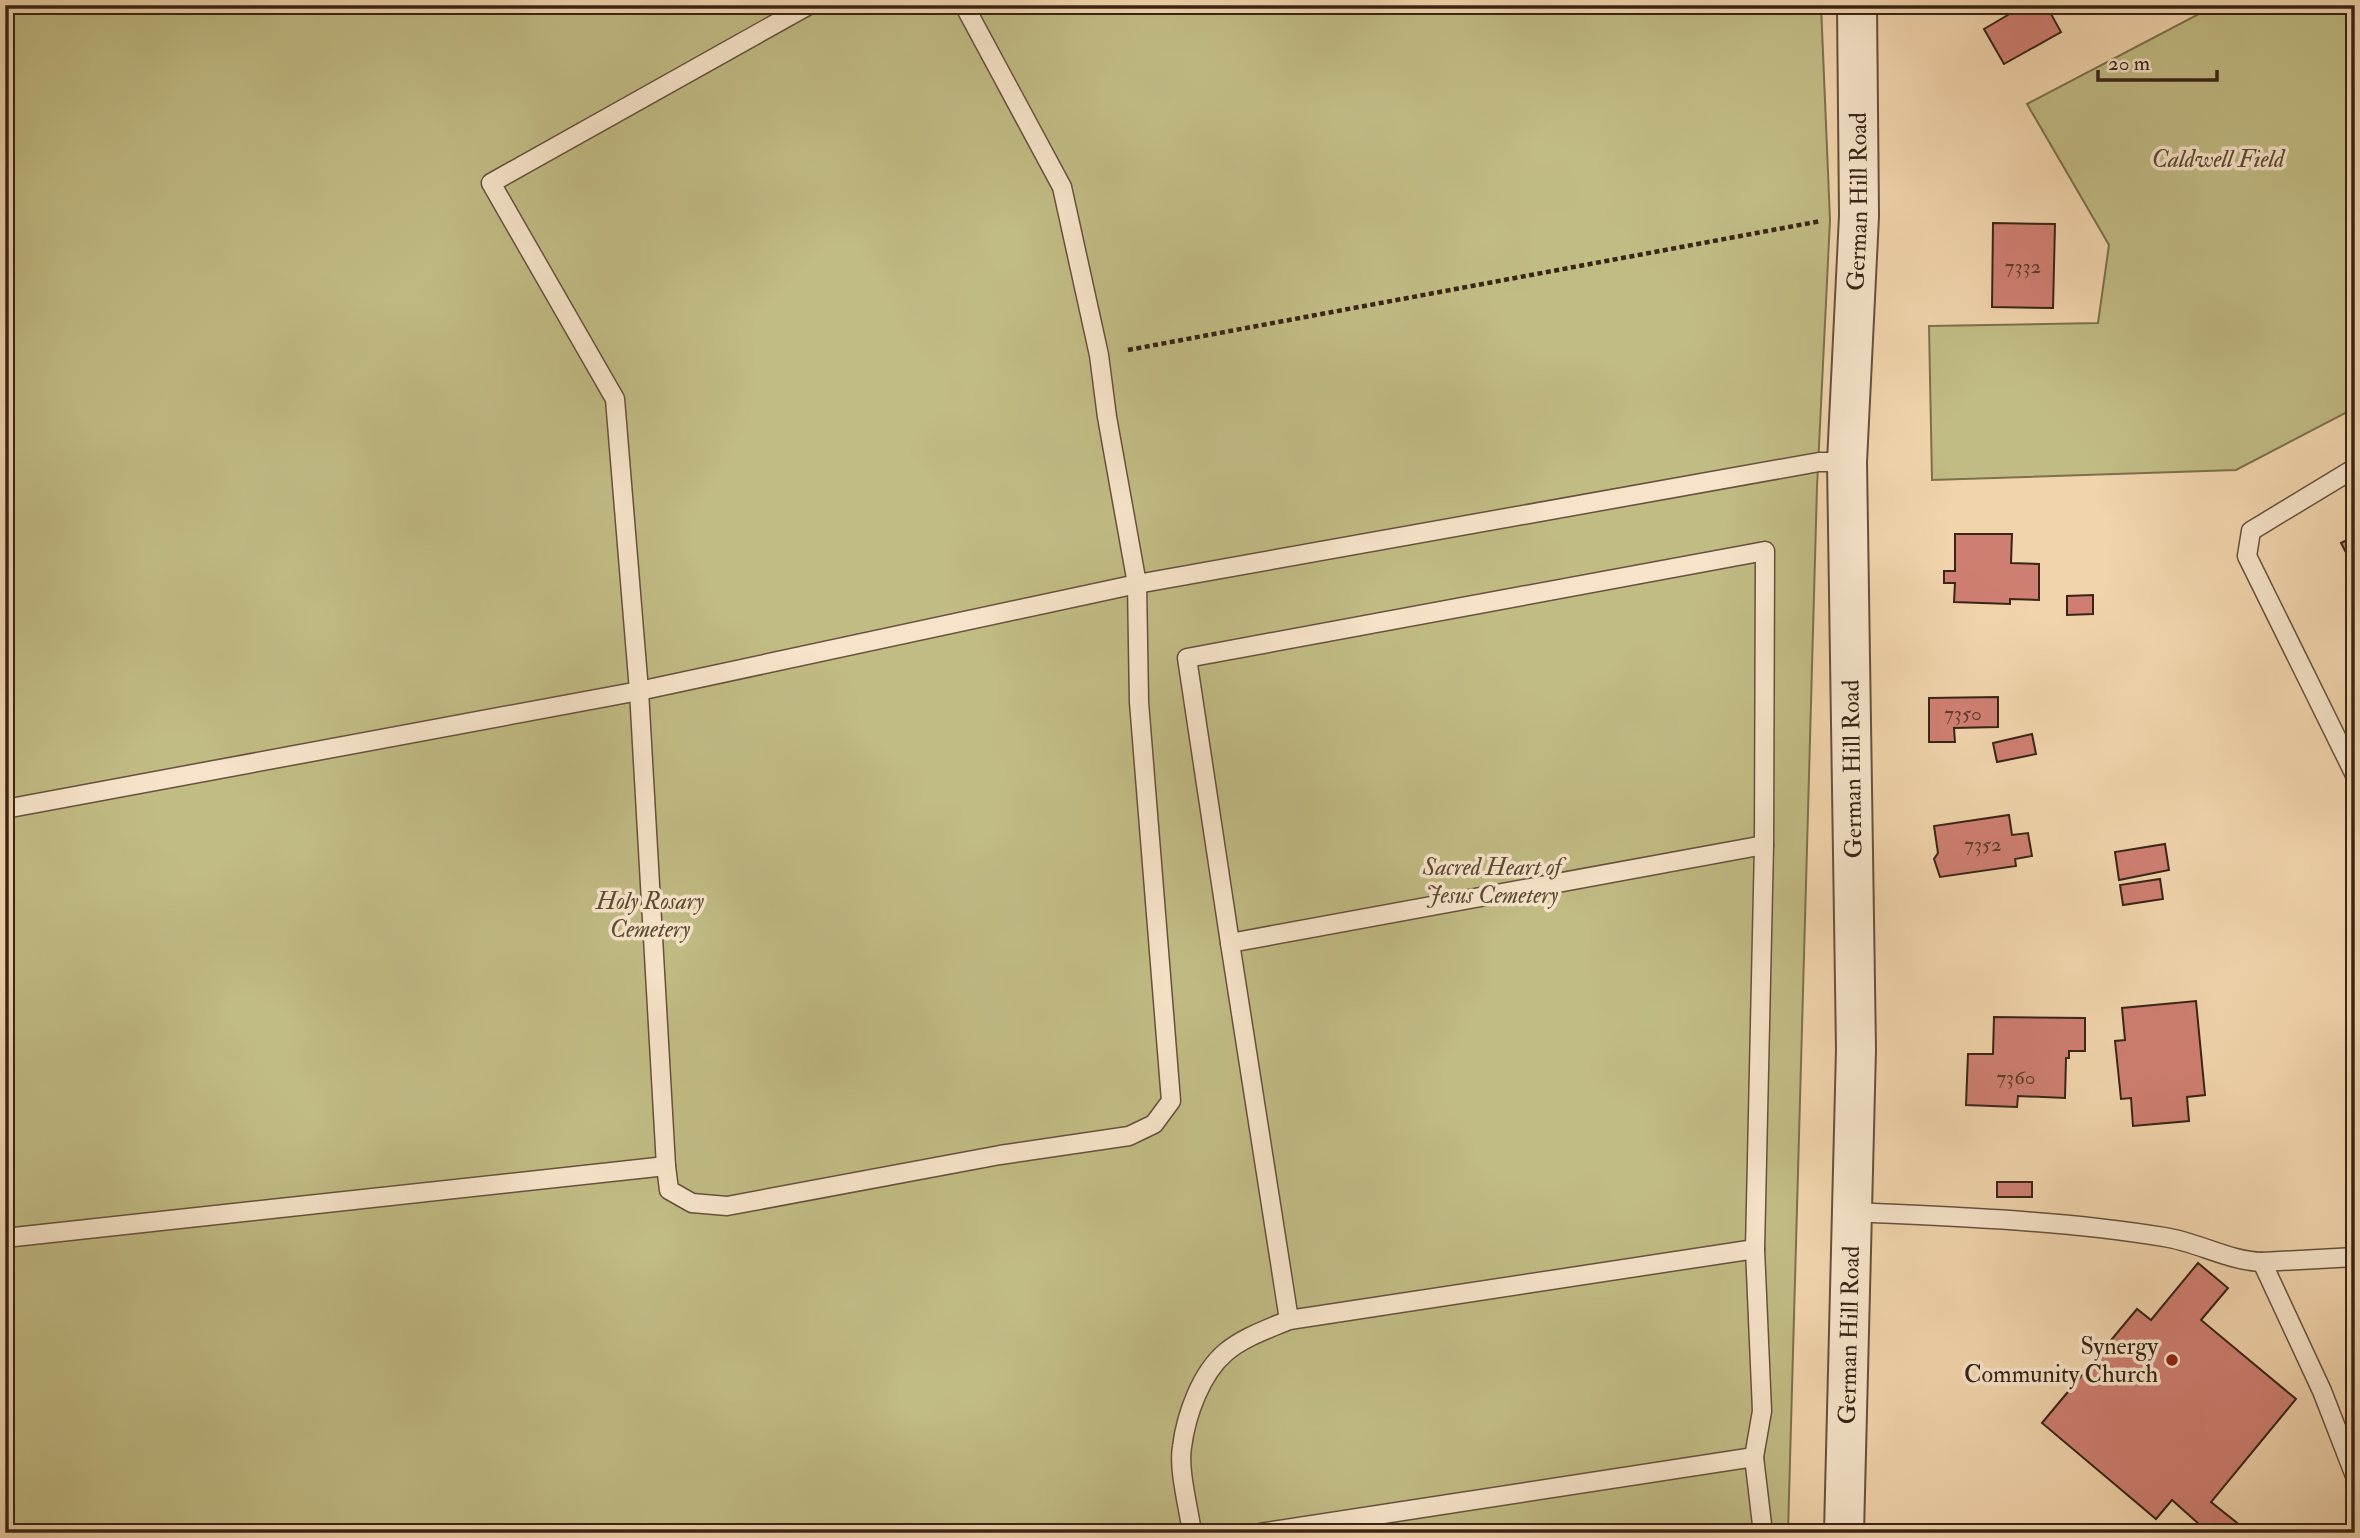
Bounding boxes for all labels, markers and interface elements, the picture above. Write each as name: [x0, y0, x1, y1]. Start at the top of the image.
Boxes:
scale bar: [2098, 38, 2216, 82]
text: 20 m: [2108, 50, 2150, 77]
street label: German Hill Road: [1840, 112, 1875, 292]
park label: Caldwell Field: [2152, 144, 2286, 175]
house number: 7332: [2005, 253, 2041, 280]
street label: German Hill Road: [1835, 679, 1870, 859]
house number: 7350: [1944, 700, 1982, 727]
house number: 7352: [1964, 831, 2002, 858]
park label: Sacred Heart of Jesus Cemetery: [1422, 852, 1567, 911]
park label: Holy Rosary Cemetery: [595, 886, 705, 945]
house number: 7360: [1996, 1064, 2036, 1091]
street label: German Hill Road: [1832, 1245, 1867, 1425]
place label: Synergy Community Church: [1964, 1331, 2158, 1390]
marker: Synergy Community Church: [2164, 1352, 2180, 1368]

